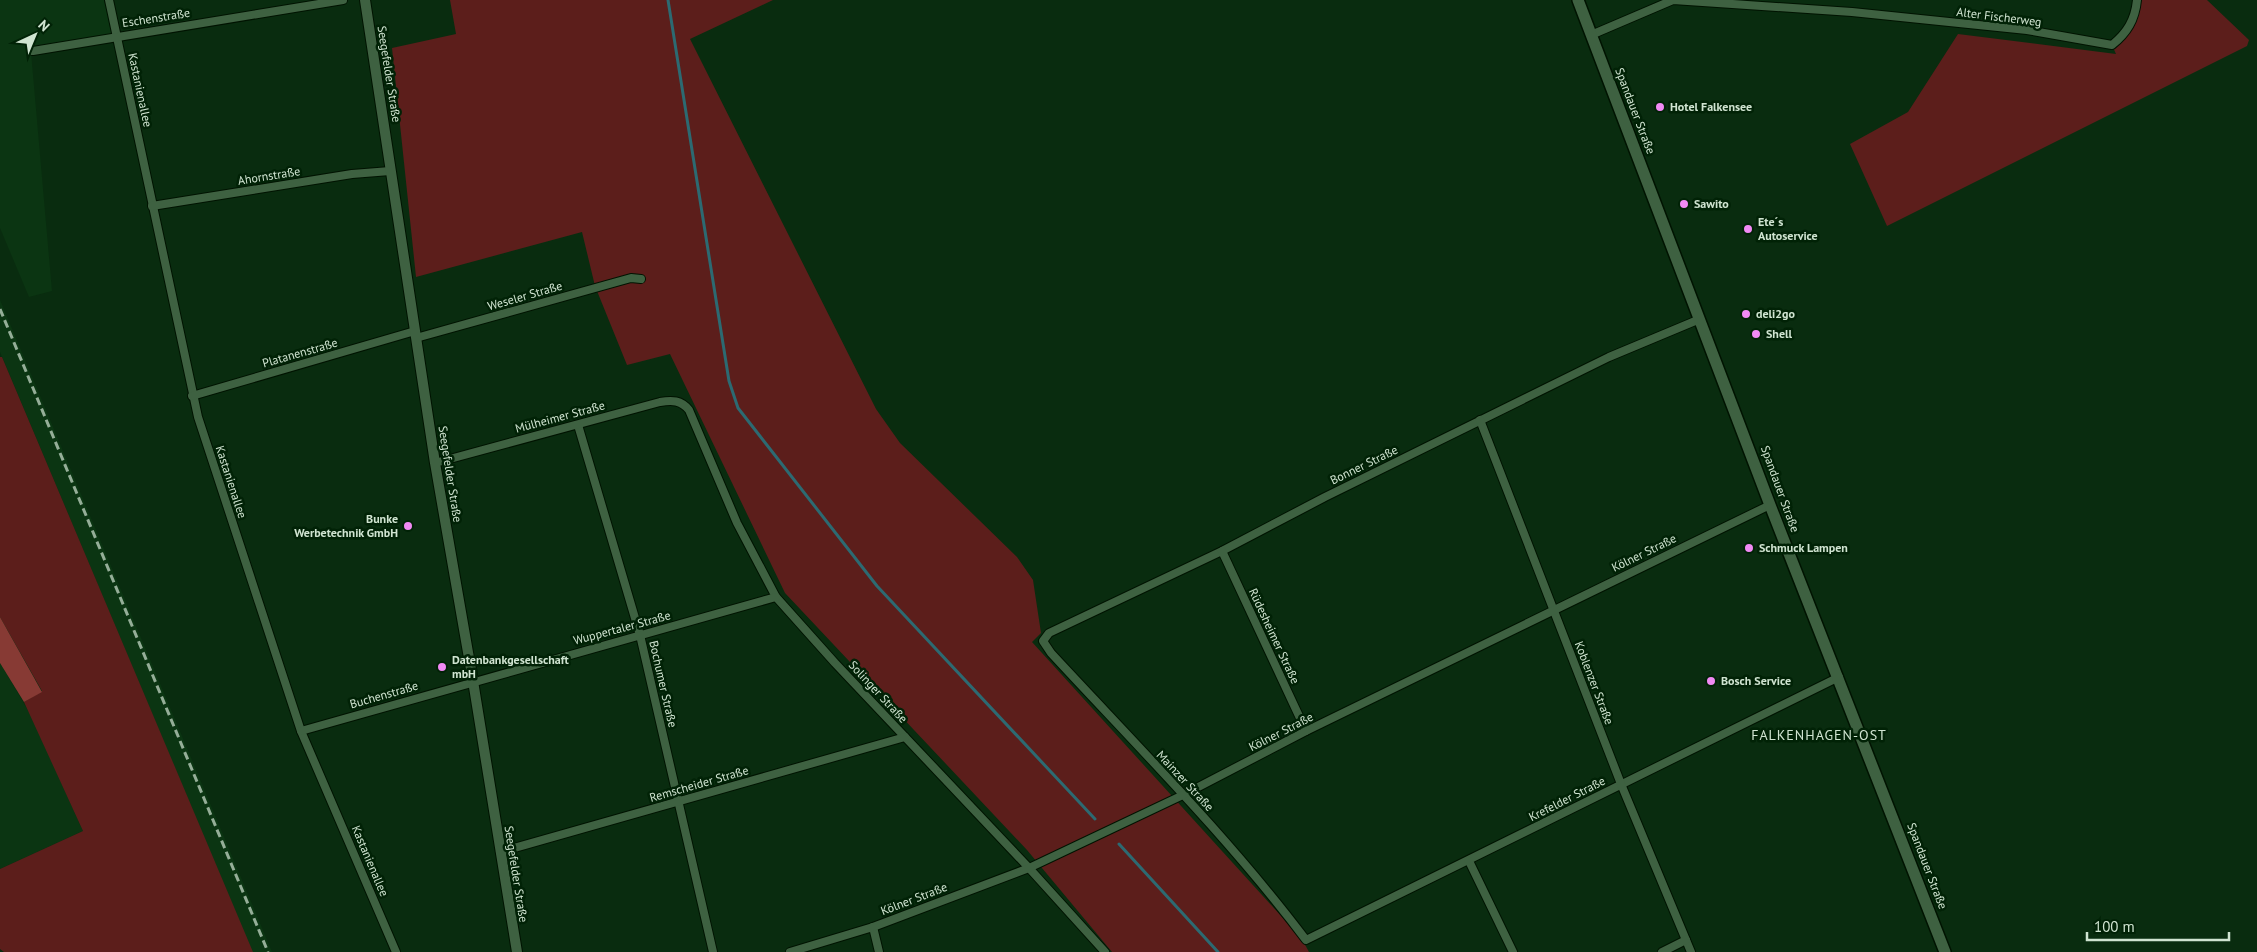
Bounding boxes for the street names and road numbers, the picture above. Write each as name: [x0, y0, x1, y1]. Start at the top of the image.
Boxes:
street label: Alter Fischerweg: [1956, 4, 2042, 29]
street label: Eschenstraße: [121, 5, 191, 30]
street label: Seegefelder Straße: [374, 25, 405, 123]
street label: Kastanienallee: [125, 51, 156, 128]
street label: Spandauer Straße: [1612, 66, 1659, 156]
street label: Ahornstraße: [237, 163, 301, 188]
street label: Weseler Straße: [486, 278, 564, 313]
street label: Platanenstraße: [260, 335, 339, 370]
street label: Mülheimer Straße: [513, 397, 606, 436]
street label: Seegefelder Straße: [435, 425, 466, 523]
street label: Bonner Straße: [1327, 442, 1400, 487]
street label: Spandauer Straße: [1758, 443, 1803, 534]
street label: Kastanienallee: [213, 444, 250, 520]
street label: Kölner Straße: [1609, 530, 1679, 575]
street label: Rüdesheimer Straße: [1246, 586, 1303, 686]
street label: Wuppertaler Straße: [572, 607, 672, 648]
street label: Bochumer Straße: [646, 639, 681, 729]
street label: Koblenzer Straße: [1572, 639, 1617, 727]
street label: Solinger Straße: [846, 657, 911, 726]
street label: Buchenstraße: [348, 678, 420, 711]
street label: Kölner Straße: [1246, 709, 1315, 754]
street label: Mainzer Straße: [1153, 747, 1217, 814]
street label: Remscheider Straße: [648, 762, 750, 805]
street label: Krefelder Straße: [1526, 773, 1608, 824]
street label: Spandauer Straße: [1904, 821, 1951, 911]
street label: Kastanienallee: [349, 823, 392, 898]
street label: Seegefelder Straße: [501, 825, 532, 923]
street label: Kölner Straße: [878, 879, 949, 918]

